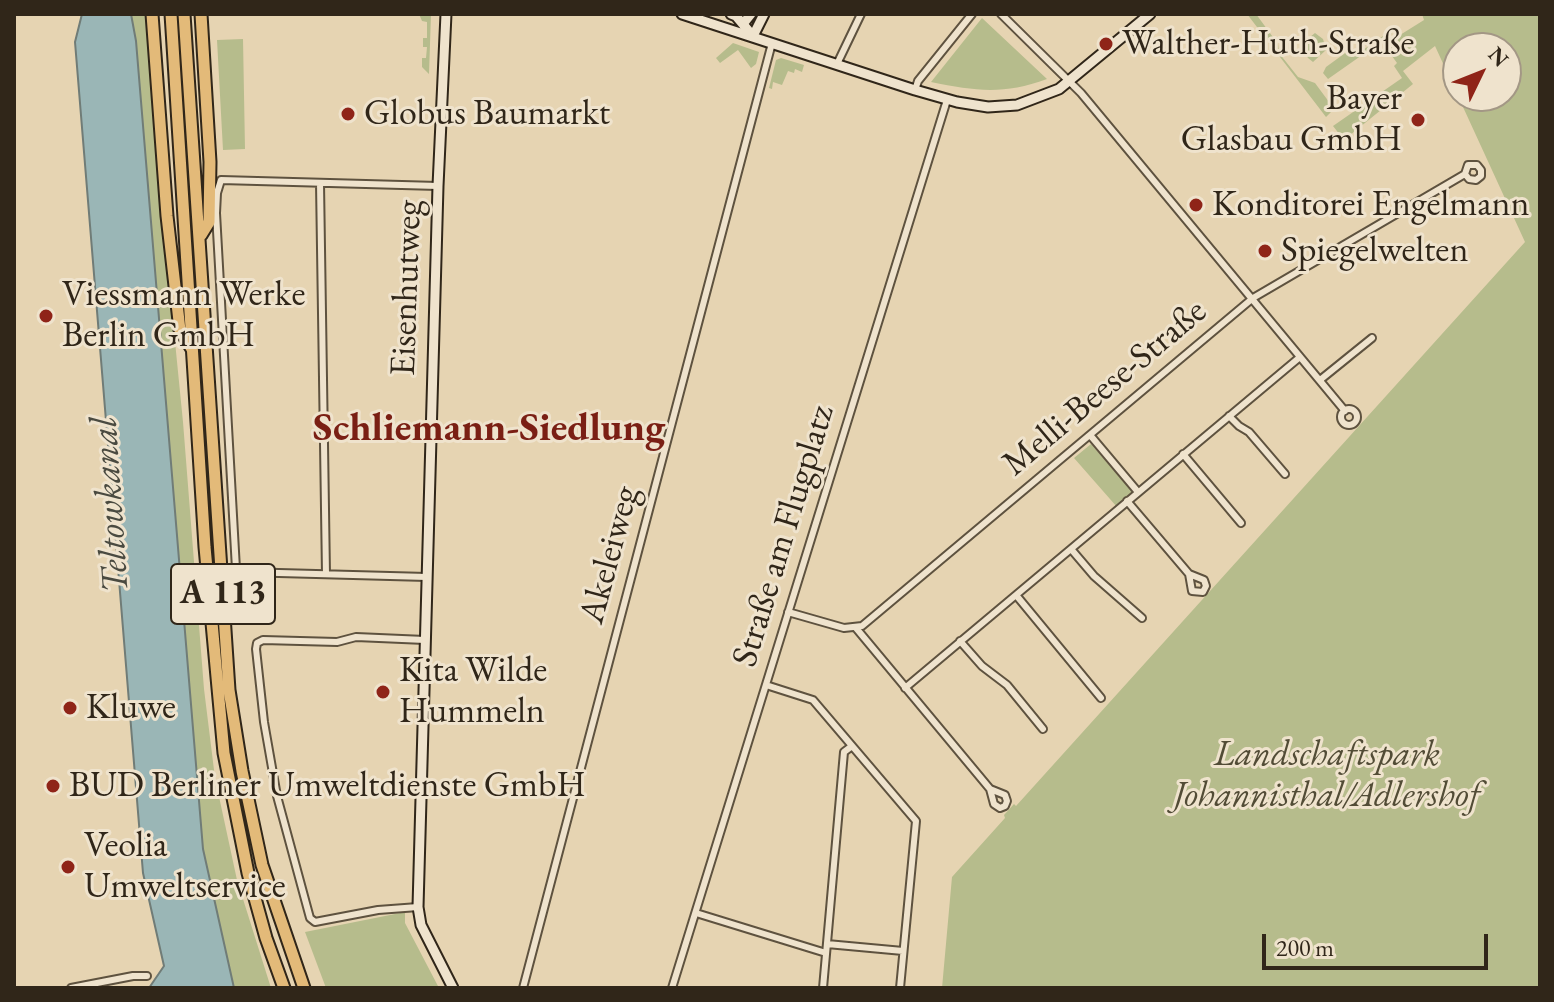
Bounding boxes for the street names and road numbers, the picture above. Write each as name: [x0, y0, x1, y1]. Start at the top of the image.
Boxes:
street label: Eisenhutweg: [382, 199, 432, 377]
street label: Melli-Beese-Straße: [994, 290, 1216, 486]
street label: Straße am Flugplatz: [724, 400, 844, 672]
street label: Akeleiweg: [571, 481, 649, 629]
road number: A 113: [171, 564, 275, 624]

